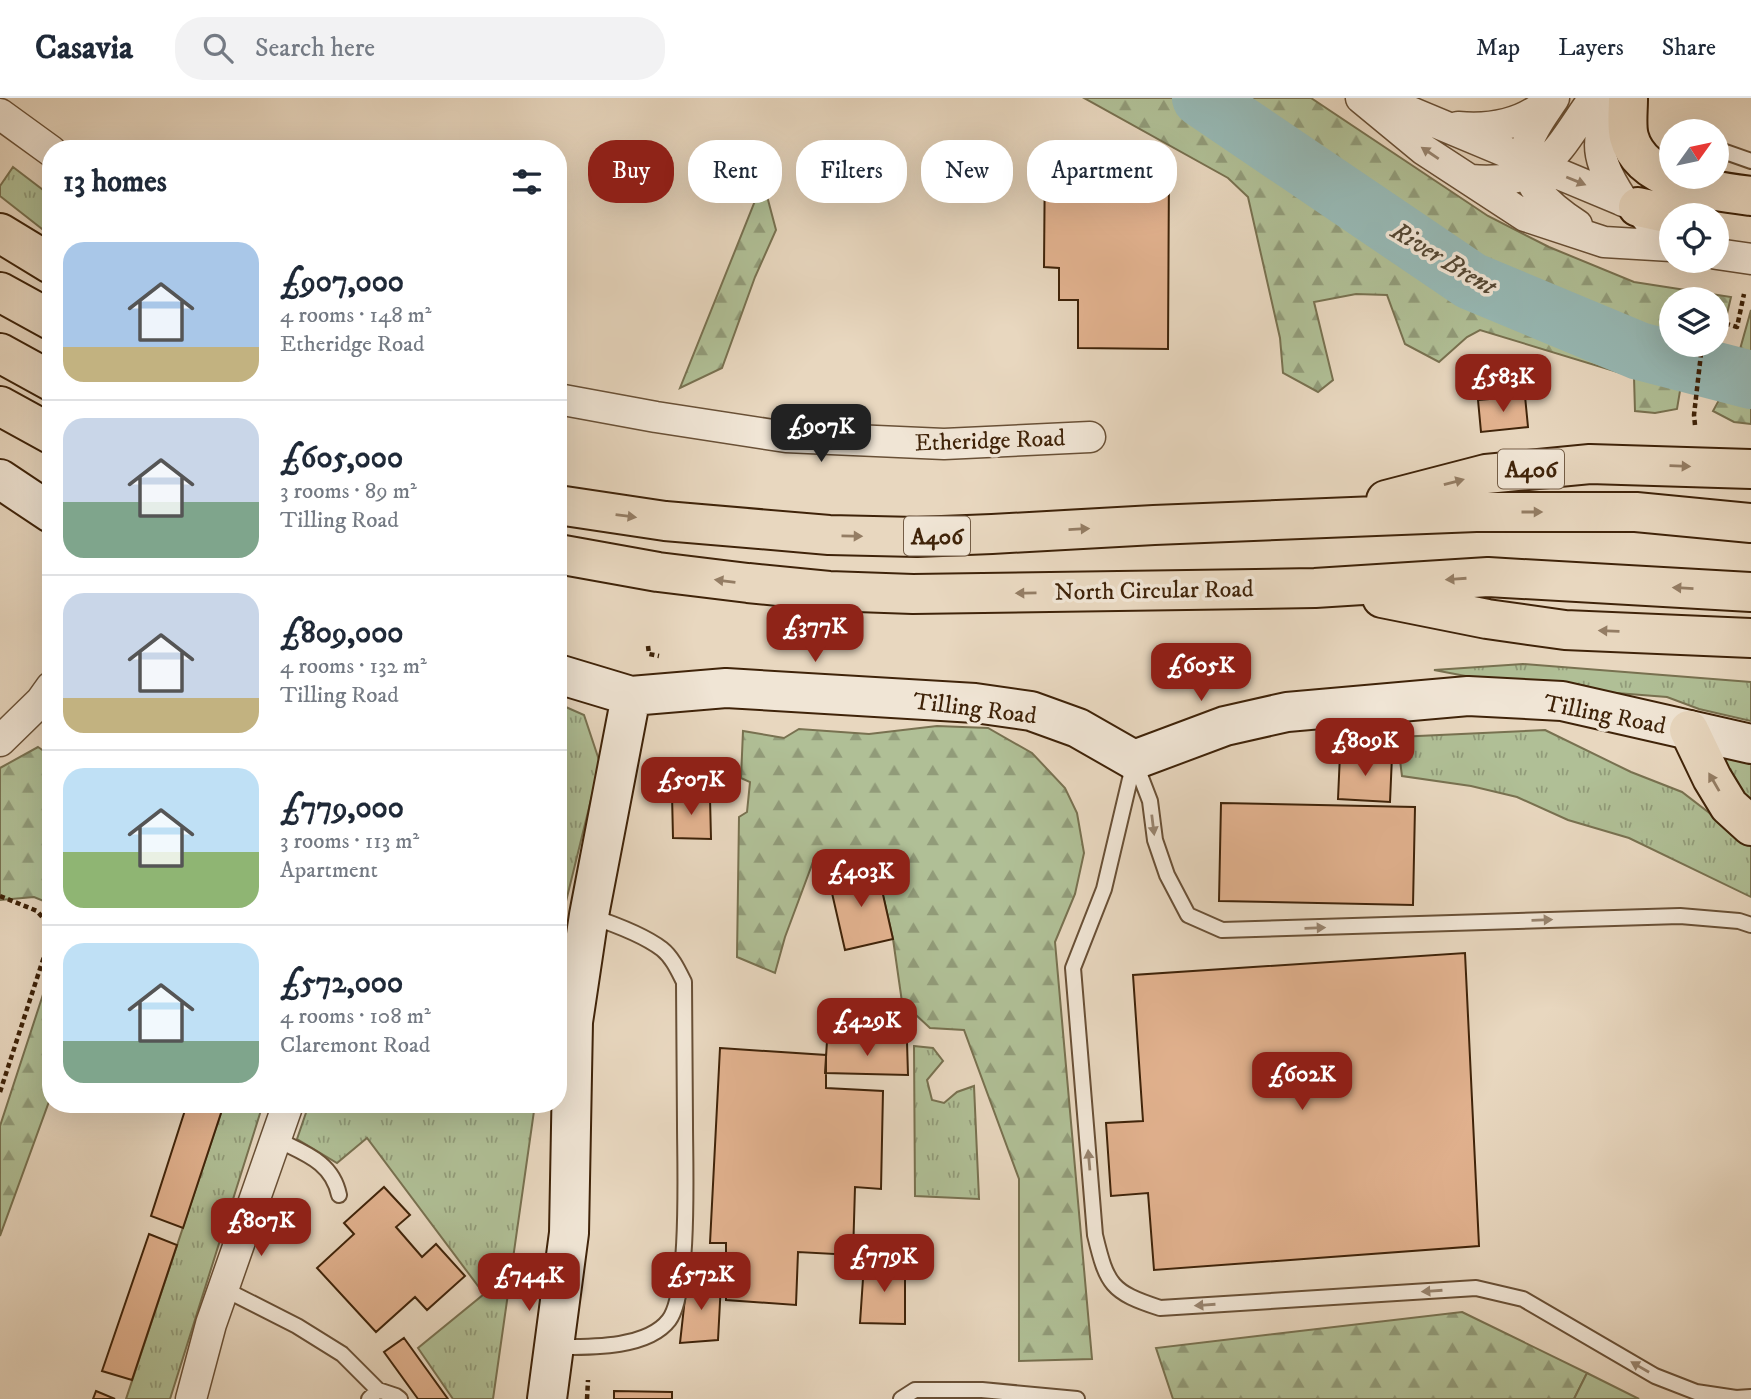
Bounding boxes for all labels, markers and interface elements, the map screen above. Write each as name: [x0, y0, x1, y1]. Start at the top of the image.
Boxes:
search box: [175, 17, 665, 80]
text: Casavia: [35, 28, 133, 69]
icon: search: [199, 29, 237, 67]
text: Search here: [255, 32, 375, 65]
text: Map: [1476, 33, 1520, 63]
text: Layers: [1558, 33, 1624, 63]
text: Share: [1662, 33, 1716, 63]
north arrow: [1659, 119, 1729, 189]
map controls: [1659, 119, 1729, 357]
chip: Buy: [588, 140, 674, 203]
chip: Rent: [688, 140, 782, 203]
chip: Filters: [796, 140, 907, 203]
chip: New: [921, 140, 1013, 203]
chip: Apartment: [1027, 140, 1177, 203]
one-way arrow: [1420, 147, 1439, 160]
icon: filters: [508, 163, 546, 201]
text: 13 homes: [63, 164, 167, 201]
one-way arrow: [1566, 176, 1587, 187]
button: locate: [1659, 203, 1729, 273]
water label: River Brent: [1384, 214, 1504, 305]
text: £907,000: [280, 264, 404, 301]
icon: home: [119, 270, 203, 354]
button: layers: [1659, 287, 1729, 357]
text: 4 rooms · 148 m²: [280, 301, 432, 330]
text: Etheridge Road: [280, 330, 424, 359]
pin: £583K: [1454, 354, 1552, 414]
text: £583K: [1471, 362, 1535, 391]
pin: £907K: [772, 404, 870, 464]
text: £907K: [787, 412, 855, 441]
street label: Etheridge Road: [914, 423, 1066, 459]
text: £605,000: [280, 440, 403, 477]
icon: home: [119, 446, 203, 530]
road number: A406: [1498, 450, 1564, 488]
one-way arrow: [1669, 461, 1691, 472]
one-way arrow: [1443, 476, 1465, 487]
text: 3 rooms · 89 m²: [280, 477, 417, 506]
text: Tilling Road: [280, 506, 399, 535]
one-way arrow: [1521, 506, 1543, 518]
one-way arrow: [615, 510, 637, 521]
road number: A406: [904, 516, 970, 556]
one-way arrow: [1069, 523, 1091, 534]
one-way arrow: [841, 530, 863, 542]
one-way arrow: [1445, 573, 1467, 584]
street label: North Circular Road: [1054, 574, 1254, 608]
one-way arrow: [714, 575, 736, 586]
one-way arrow: [1672, 583, 1694, 594]
one-way arrow: [1015, 587, 1037, 598]
pin: £377K: [766, 604, 864, 664]
text: £377K: [783, 612, 847, 641]
text: £809,000: [280, 615, 403, 652]
icon: home: [119, 621, 203, 705]
one-way arrow: [1598, 626, 1620, 637]
pin: £605K: [1152, 644, 1250, 703]
text: £605K: [1167, 651, 1235, 680]
text: 4 rooms · 132 m²: [280, 652, 427, 681]
text: Tilling Road: [280, 681, 399, 710]
street label: Tilling Road: [912, 687, 1038, 731]
street label: Tilling Road: [1541, 688, 1669, 742]
pin: £809K: [1316, 718, 1414, 778]
text: £809K: [1331, 726, 1399, 755]
pin: £507K: [642, 758, 740, 817]
text: £507K: [657, 765, 725, 794]
one-way arrow: [1708, 772, 1720, 791]
text: £779,000: [280, 790, 404, 827]
icon: home: [119, 796, 203, 880]
one-way arrow: [1147, 815, 1158, 837]
text: 3 rooms · 113 m²: [280, 827, 419, 856]
pin: £403K: [812, 850, 910, 909]
text: Apartment: [280, 856, 378, 885]
text: £403K: [828, 857, 894, 886]
one-way arrow: [1532, 915, 1554, 926]
one-way arrow: [1304, 923, 1326, 934]
text: £572,000: [280, 965, 403, 1002]
icon: home: [119, 971, 203, 1055]
pin: £429K: [818, 998, 916, 1058]
text: 4 rooms · 108 m²: [280, 1002, 431, 1031]
text: £429K: [833, 1006, 901, 1035]
text: Claremont Road: [280, 1031, 430, 1060]
pin: £602K: [1253, 1052, 1351, 1112]
text: £602K: [1268, 1060, 1336, 1089]
one-way arrow: [1083, 1149, 1094, 1171]
pin: £807K: [212, 1198, 310, 1258]
text: £807K: [227, 1206, 295, 1235]
pin: £779K: [835, 1234, 933, 1294]
text: £779K: [850, 1242, 918, 1271]
pin: £572K: [652, 1252, 750, 1312]
pin: £744K: [480, 1254, 578, 1313]
text: £572K: [668, 1260, 734, 1289]
text: £744K: [494, 1261, 564, 1290]
one-way arrow: [1421, 1285, 1443, 1296]
one-way arrow: [1194, 1300, 1216, 1311]
one-way arrow: [1630, 1361, 1649, 1373]

